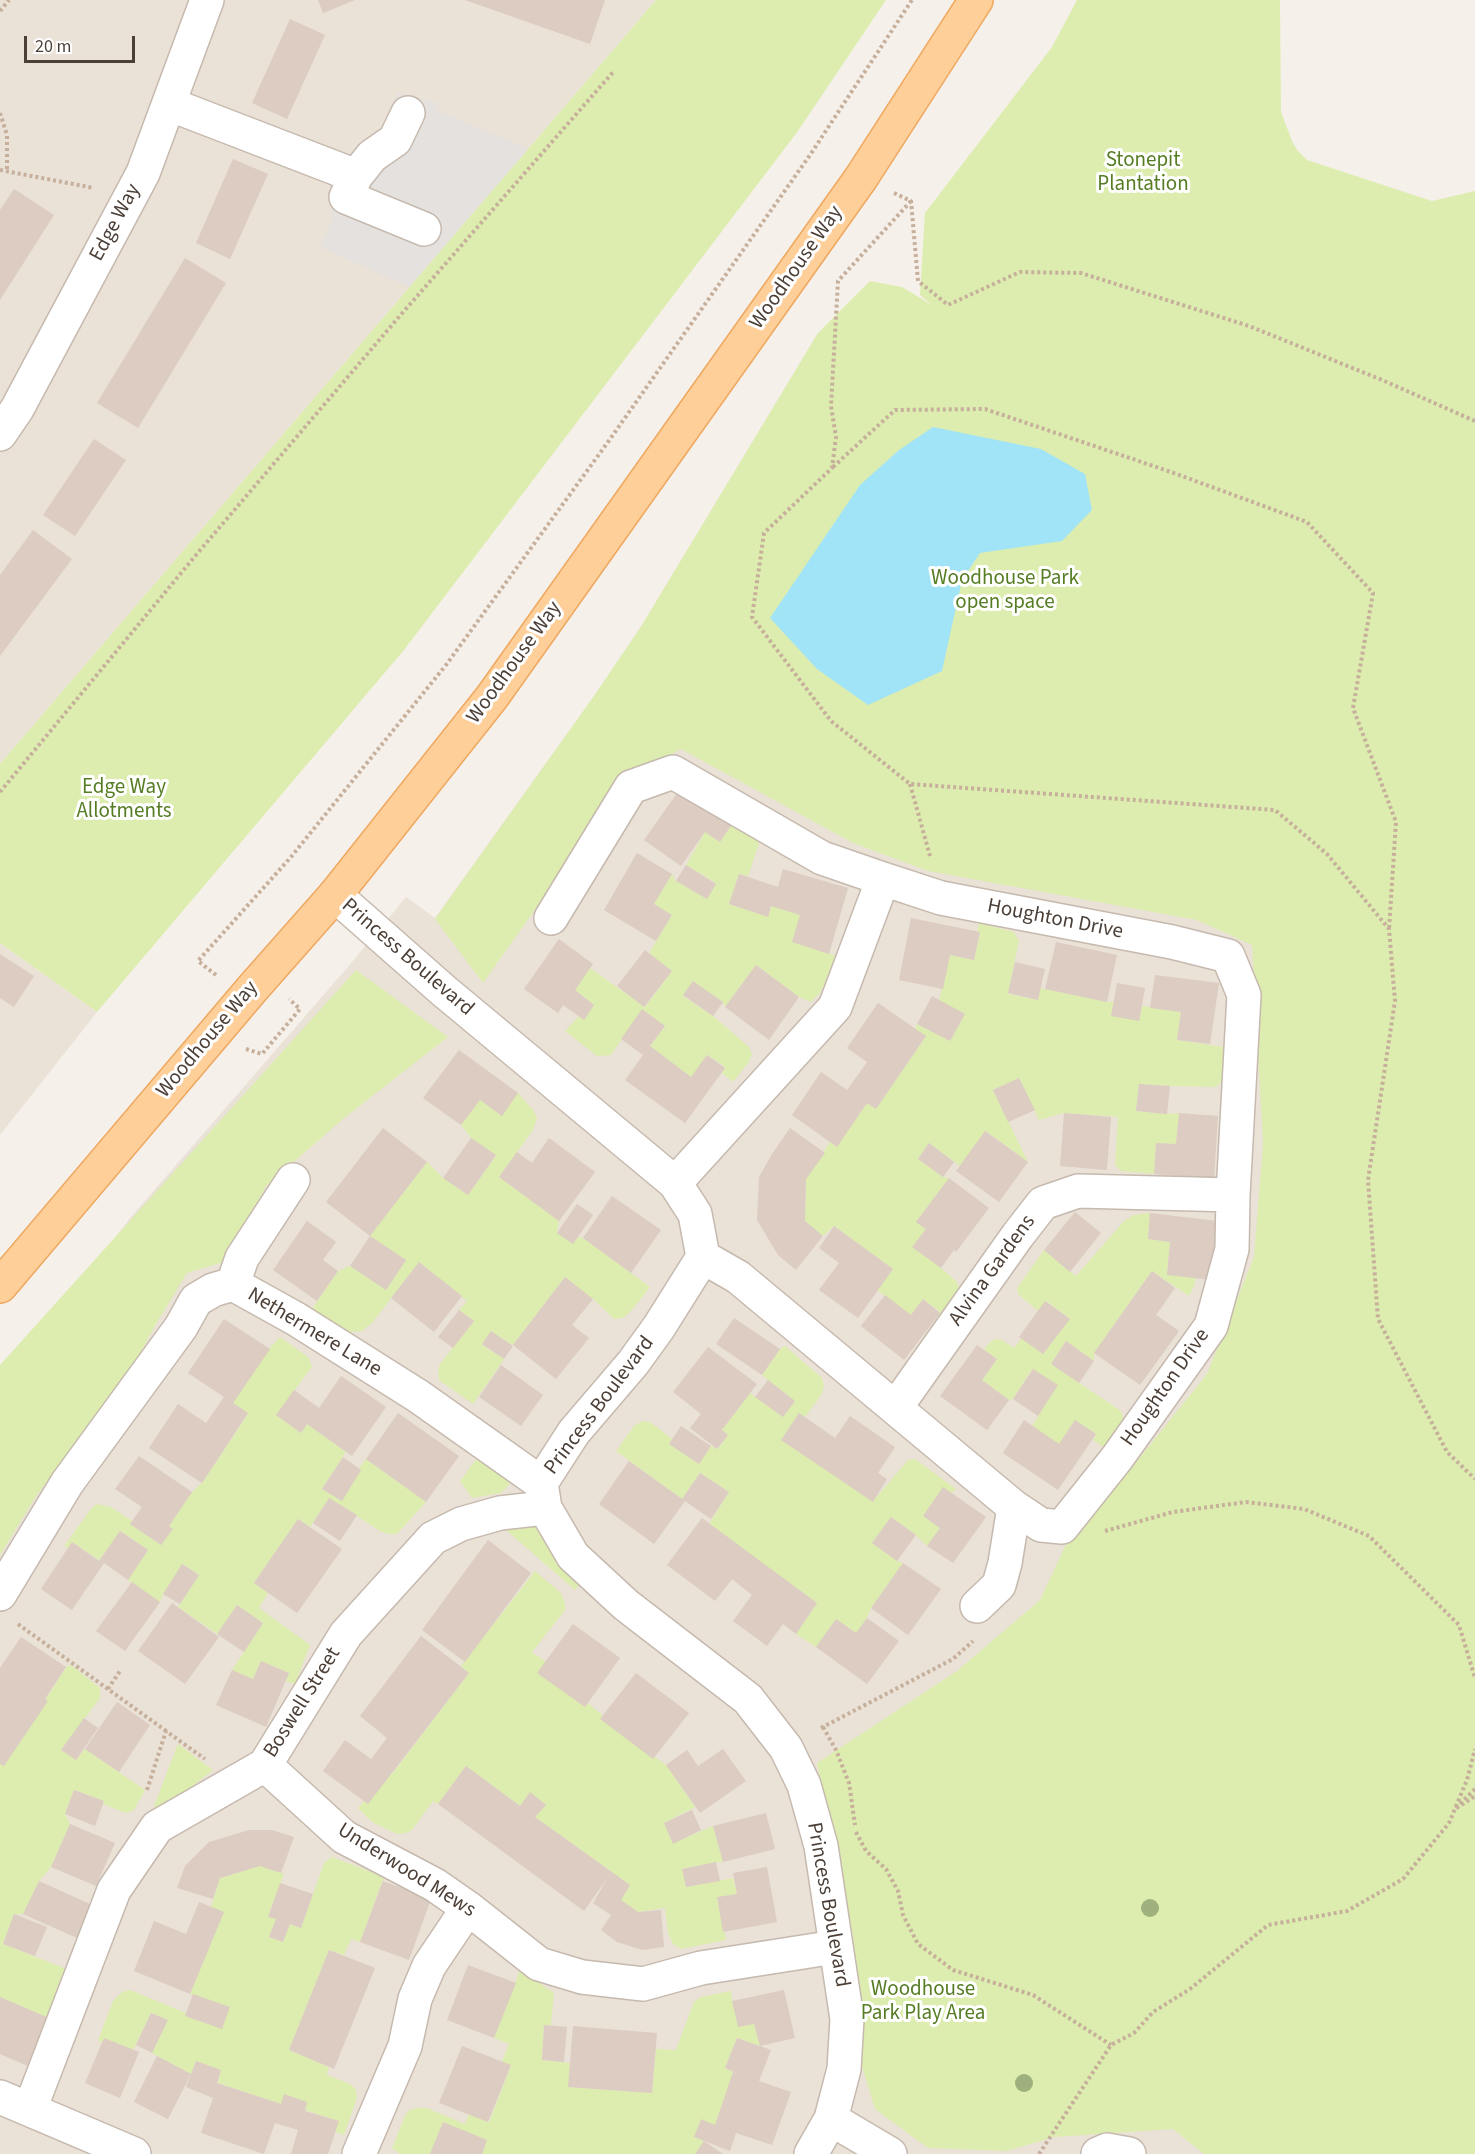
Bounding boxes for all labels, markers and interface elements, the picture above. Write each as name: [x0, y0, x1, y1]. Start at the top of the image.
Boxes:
scale bar: [27, 24, 138, 62]
text: 20 m: [35, 34, 71, 59]
park label: Stonepit Plantation: [1097, 148, 1189, 198]
street label: Edge Way: [85, 180, 147, 266]
street label: Woodhouse Way: [745, 201, 849, 335]
park label: Woodhouse Park open space: [931, 566, 1079, 616]
street label: Woodhouse Way: [462, 597, 568, 729]
park label: Edge Way Allotments: [76, 775, 172, 825]
street label: Princess Boulevard: [336, 894, 478, 1022]
street label: Houghton Drive: [985, 894, 1125, 946]
street label: Woodhouse Way: [152, 976, 264, 1104]
street label: Alvina Gardens: [944, 1211, 1042, 1331]
street label: Nethermere Lane: [242, 1283, 386, 1383]
street label: Houghton Drive: [1116, 1324, 1216, 1452]
street label: Princess Boulevard: [540, 1332, 660, 1480]
street label: Boswell Street: [259, 1643, 347, 1763]
street label: Underwood Mews: [332, 1818, 480, 1924]
street label: Princess Boulevard: [800, 1821, 854, 1989]
park label: Woodhouse Park Play Area: [861, 1977, 985, 2027]

